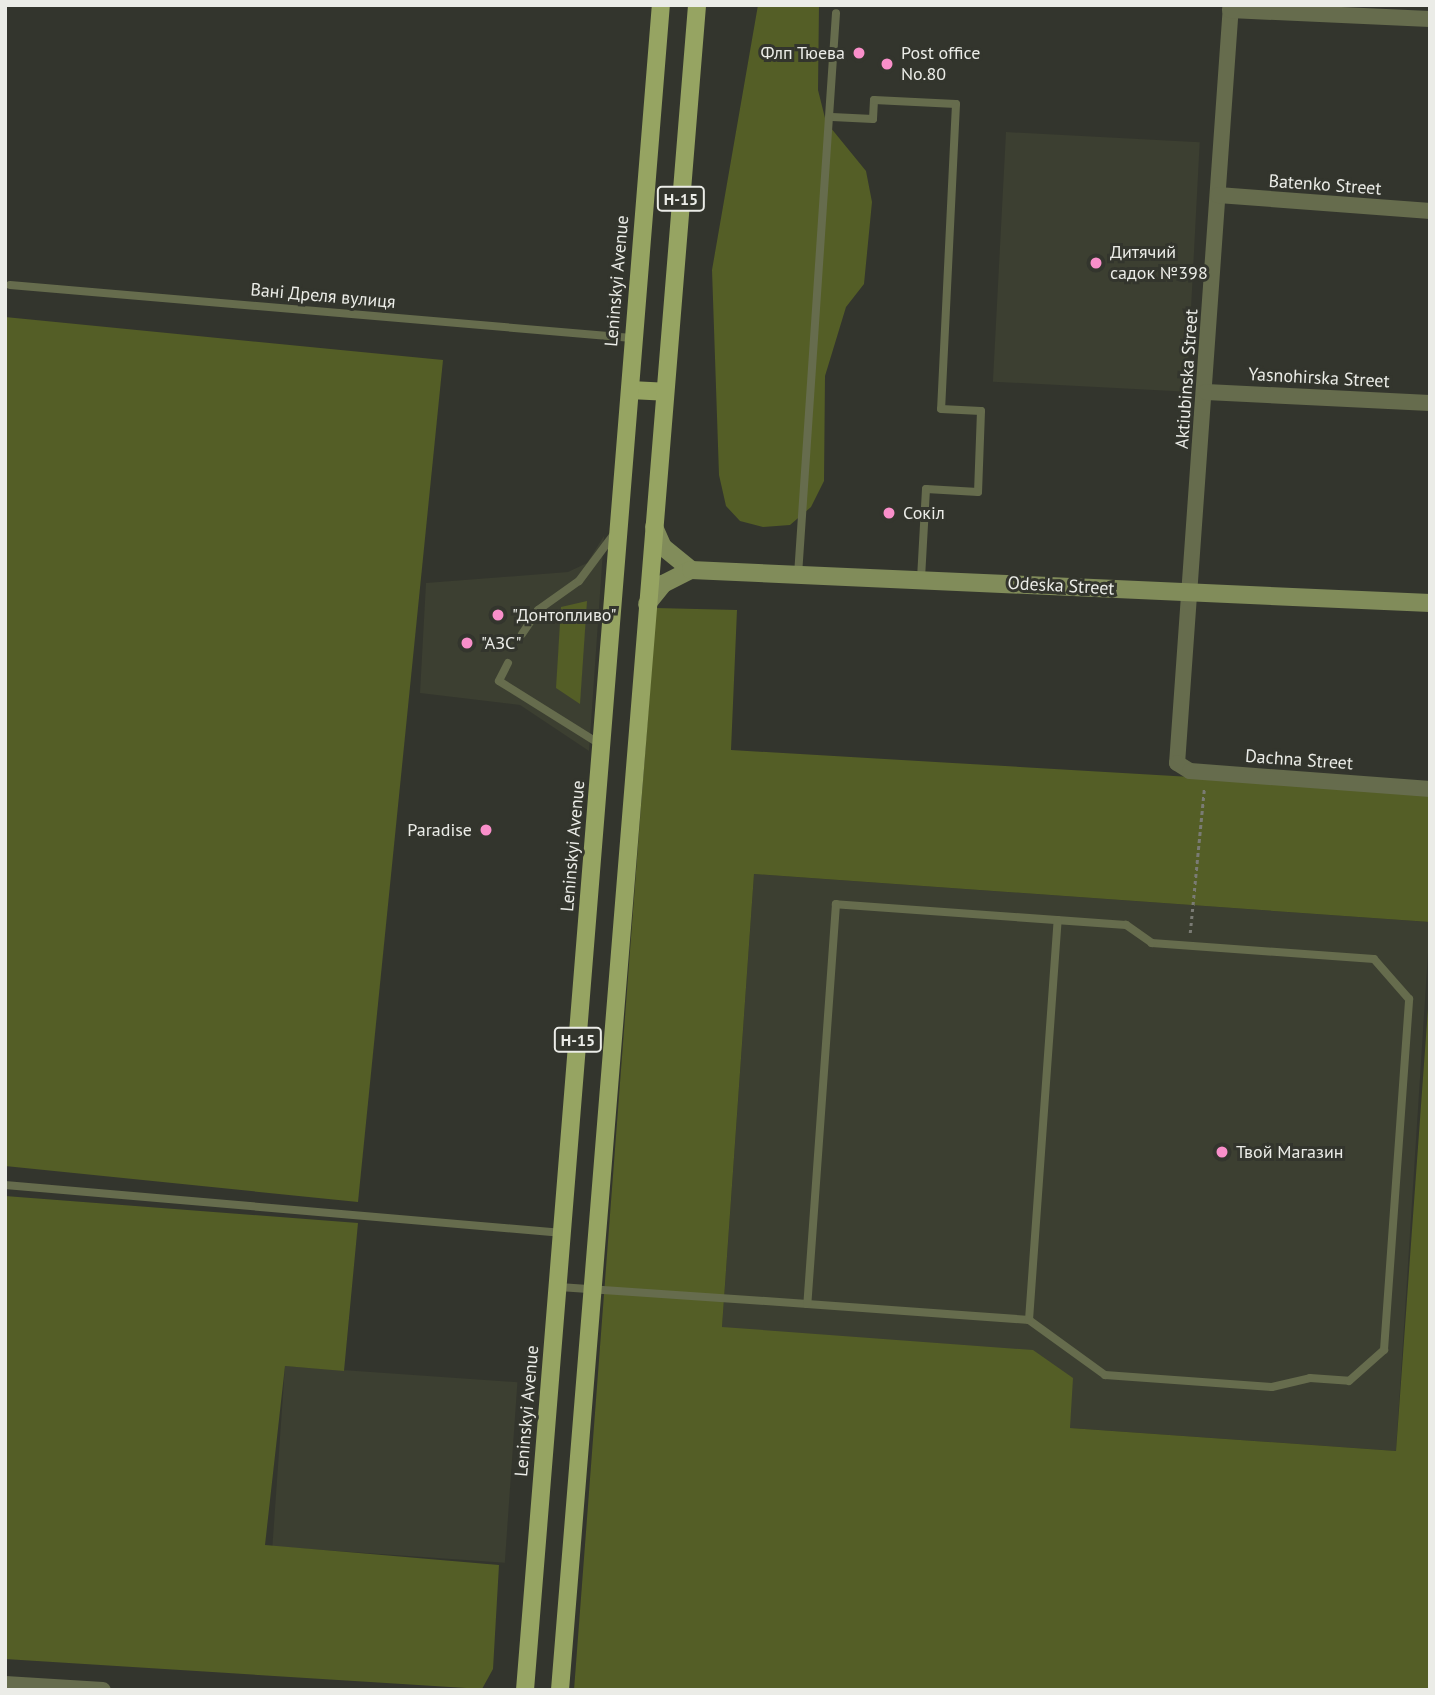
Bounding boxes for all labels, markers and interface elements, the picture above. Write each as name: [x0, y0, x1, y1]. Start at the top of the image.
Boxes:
place label: Флп Тюева: [760, 42, 845, 64]
place label: Post office No.80: [901, 43, 980, 86]
marker: Флп Тюева: [851, 45, 867, 61]
marker: Post office No.80: [879, 56, 895, 72]
street label: Batenko Street: [1268, 170, 1382, 200]
road number: Н-15: [656, 186, 706, 211]
street label: Leninskyi Avenue: [600, 214, 634, 348]
place label: Дитячий садок №398: [1110, 242, 1208, 284]
marker: Дитячий садок №398: [1088, 255, 1104, 271]
street label: Вані Дреля вулиця: [249, 279, 397, 313]
street label: Aktiubinska Street: [1171, 308, 1203, 450]
street label: Yasnohirska Street: [1248, 364, 1390, 392]
place label: Сокіл: [903, 502, 945, 524]
marker: Сокіл: [881, 505, 897, 521]
street label: Odeska Street: [1007, 572, 1115, 600]
place label: "Донтопливо": [512, 604, 617, 626]
marker: "Донтопливо": [490, 607, 506, 623]
place label: "АЗС": [481, 632, 521, 654]
marker: "АЗС": [459, 635, 475, 651]
street label: Dachna Street: [1244, 745, 1354, 775]
street label: Leninskyi Avenue: [556, 779, 590, 913]
place label: Paradise: [407, 819, 472, 841]
marker: Paradise: [478, 822, 494, 838]
road number: Н-15: [554, 1028, 602, 1052]
place label: Твой Магазин: [1236, 1141, 1343, 1163]
marker: Твой Магазин: [1214, 1144, 1230, 1160]
street label: Leninskyi Avenue: [510, 1344, 544, 1478]

